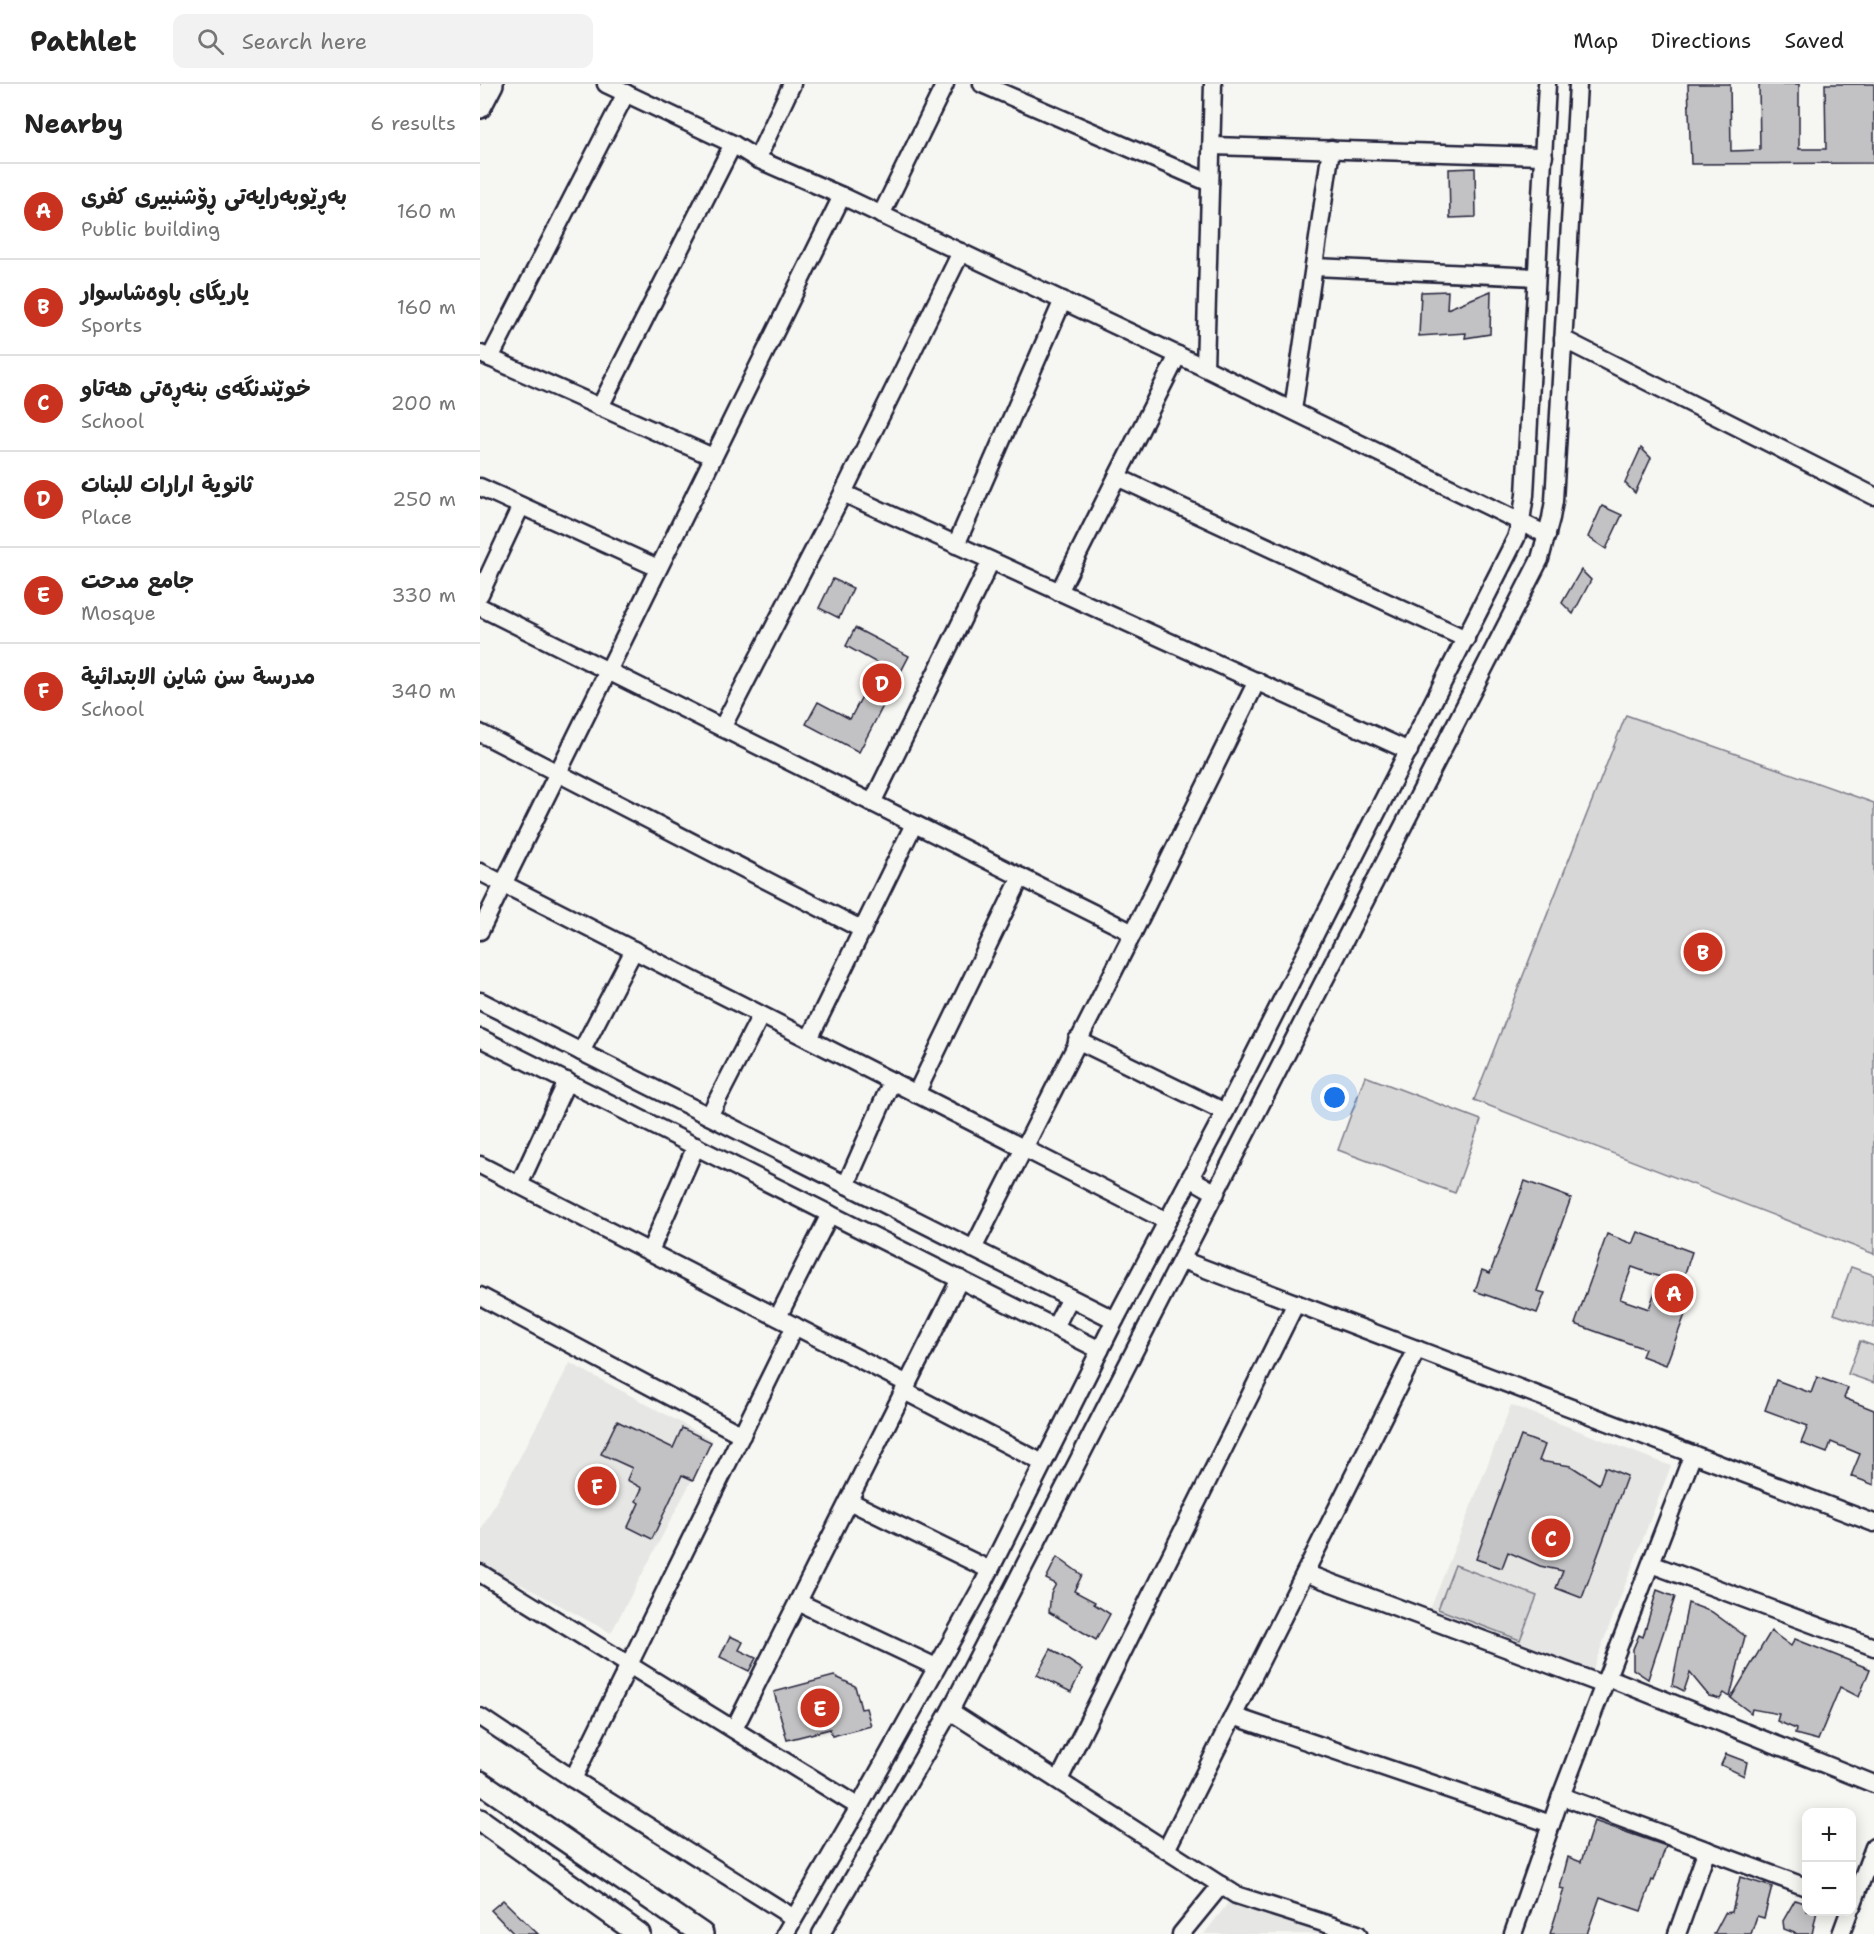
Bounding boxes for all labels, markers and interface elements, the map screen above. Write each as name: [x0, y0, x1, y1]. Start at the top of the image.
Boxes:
search box: [173, 14, 593, 68]
text: Pathlet: [30, 22, 137, 60]
icon: search: [194, 25, 227, 58]
text: Search here: [242, 27, 367, 56]
text: Map: [1573, 27, 1618, 55]
text: Directions: [1651, 27, 1751, 55]
text: Saved: [1784, 27, 1844, 55]
text: Nearby: [24, 106, 123, 141]
text: 6 results: [370, 110, 456, 136]
text: بەڕێوبەرایەتی ڕۆشنبیری کفری: [81, 182, 347, 211]
text: A: [36, 198, 51, 224]
text: 160 m: [397, 198, 456, 224]
text: Public building: [81, 216, 220, 242]
text: یاریگای باوەشاسوار: [81, 278, 249, 307]
text: B: [37, 294, 50, 320]
text: 160 m: [397, 294, 456, 320]
text: Sports: [81, 312, 142, 338]
text: خوێندنگەی بنەڕەتی هەتاو: [81, 374, 311, 403]
text: C: [37, 390, 50, 416]
text: 200 m: [391, 390, 456, 416]
text: School: [81, 408, 144, 434]
text: ثانوية ارارات للبنات: [81, 470, 253, 499]
text: D: [36, 486, 51, 512]
text: 250 m: [392, 486, 456, 512]
text: Place: [81, 504, 132, 530]
text: جامع مدحت: [81, 566, 194, 595]
text: E: [37, 582, 50, 608]
text: 330 m: [392, 582, 456, 608]
text: Mosque: [81, 600, 156, 626]
pin: D: [862, 660, 902, 706]
text: مدرسة سن شاين الابتدائية: [81, 662, 315, 691]
text: F: [38, 678, 49, 704]
text: 340 m: [391, 678, 456, 704]
text: School: [81, 696, 144, 722]
pin: B: [1684, 930, 1722, 974]
your location: [1320, 1083, 1349, 1112]
pin: A: [1654, 1270, 1694, 1316]
pin: F: [578, 1464, 616, 1508]
pin: C: [1532, 1516, 1570, 1560]
pin: E: [800, 1686, 840, 1730]
map controls: [1802, 1808, 1856, 1916]
button: +: [1802, 1808, 1856, 1862]
button: −: [1802, 1862, 1856, 1916]

